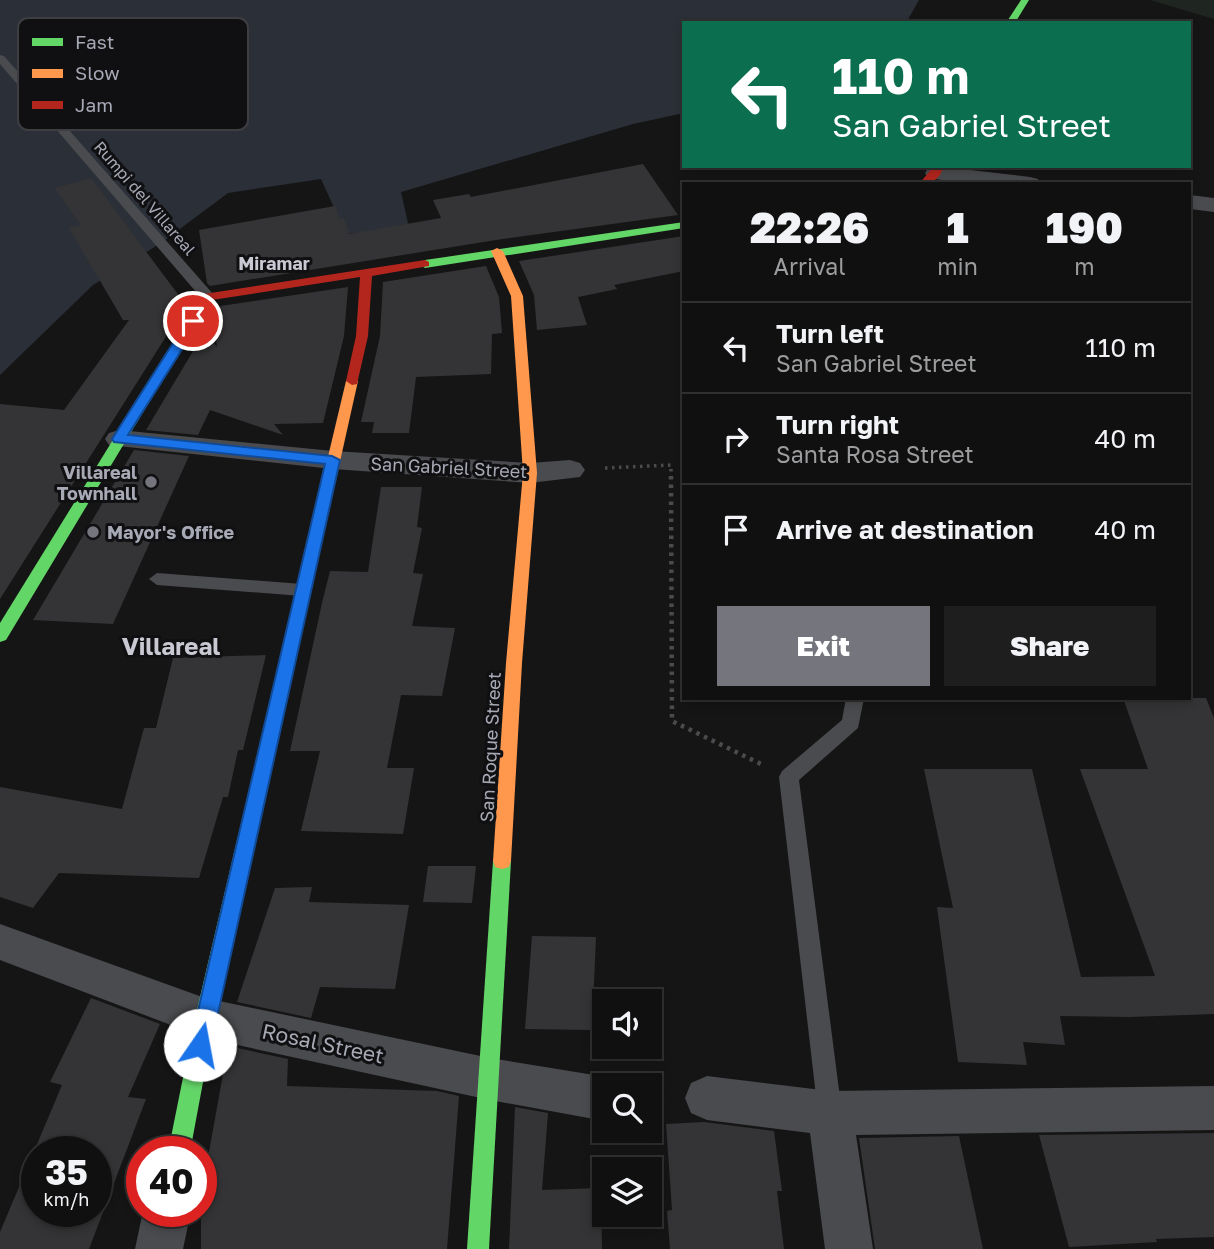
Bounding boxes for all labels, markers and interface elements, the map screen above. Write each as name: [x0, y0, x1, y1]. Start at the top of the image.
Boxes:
legend: [18, 18, 248, 130]
text: Fast: [75, 30, 114, 53]
text: 110 m: [832, 46, 969, 105]
icon: left: [717, 49, 808, 140]
text: Slow: [75, 61, 120, 84]
text: Jam: [75, 93, 113, 116]
text: San Gabriel Street: [832, 106, 1111, 144]
street label: Rumpi del Villareal: [90, 137, 200, 259]
text: 22:26: [750, 202, 869, 252]
text: 1: [946, 202, 969, 252]
text: 190: [1046, 202, 1123, 252]
district label: Miramar: [238, 252, 310, 274]
text: Arrival: [774, 252, 846, 280]
text: min: [937, 252, 978, 280]
text: m: [1074, 252, 1095, 280]
pin: [163, 291, 223, 351]
icon: arrive: [174, 302, 212, 340]
text: Turn left: [776, 318, 884, 349]
icon: left: [717, 329, 755, 367]
text: 110 m: [1085, 332, 1156, 363]
text: San Gabriel Street: [776, 349, 977, 377]
text: Turn right: [776, 409, 899, 440]
icon: right: [717, 420, 755, 458]
text: 40 m: [1095, 423, 1156, 454]
text: Santa Rosa Street: [776, 440, 974, 468]
street label: San Gabriel Street: [370, 452, 528, 482]
place label: Villareal Townhall: [57, 461, 137, 504]
marker: Villareal Townhall: [143, 474, 159, 490]
icon: arrive: [717, 511, 755, 549]
text: Arrive at destination: [776, 514, 1034, 545]
text: 40 m: [1095, 514, 1156, 545]
place label: Mayor's Office: [107, 521, 235, 543]
marker: Mayor's Office: [85, 524, 101, 540]
button: Exit: [717, 606, 930, 686]
button: Share: [944, 606, 1156, 686]
district label: Villareal: [122, 631, 220, 660]
street label: San Roque Street: [475, 671, 505, 823]
map controls: [592, 989, 662, 1227]
button: sound: [592, 989, 662, 1059]
position arrow: [163, 1008, 237, 1082]
street label: Rosal Street: [260, 1017, 386, 1069]
button: search: [592, 1073, 662, 1143]
speed limit sign: 40: [126, 1136, 217, 1227]
text: 35: [45, 1151, 88, 1193]
button: layers: [592, 1157, 662, 1227]
text: km/h: [44, 1188, 89, 1210]

